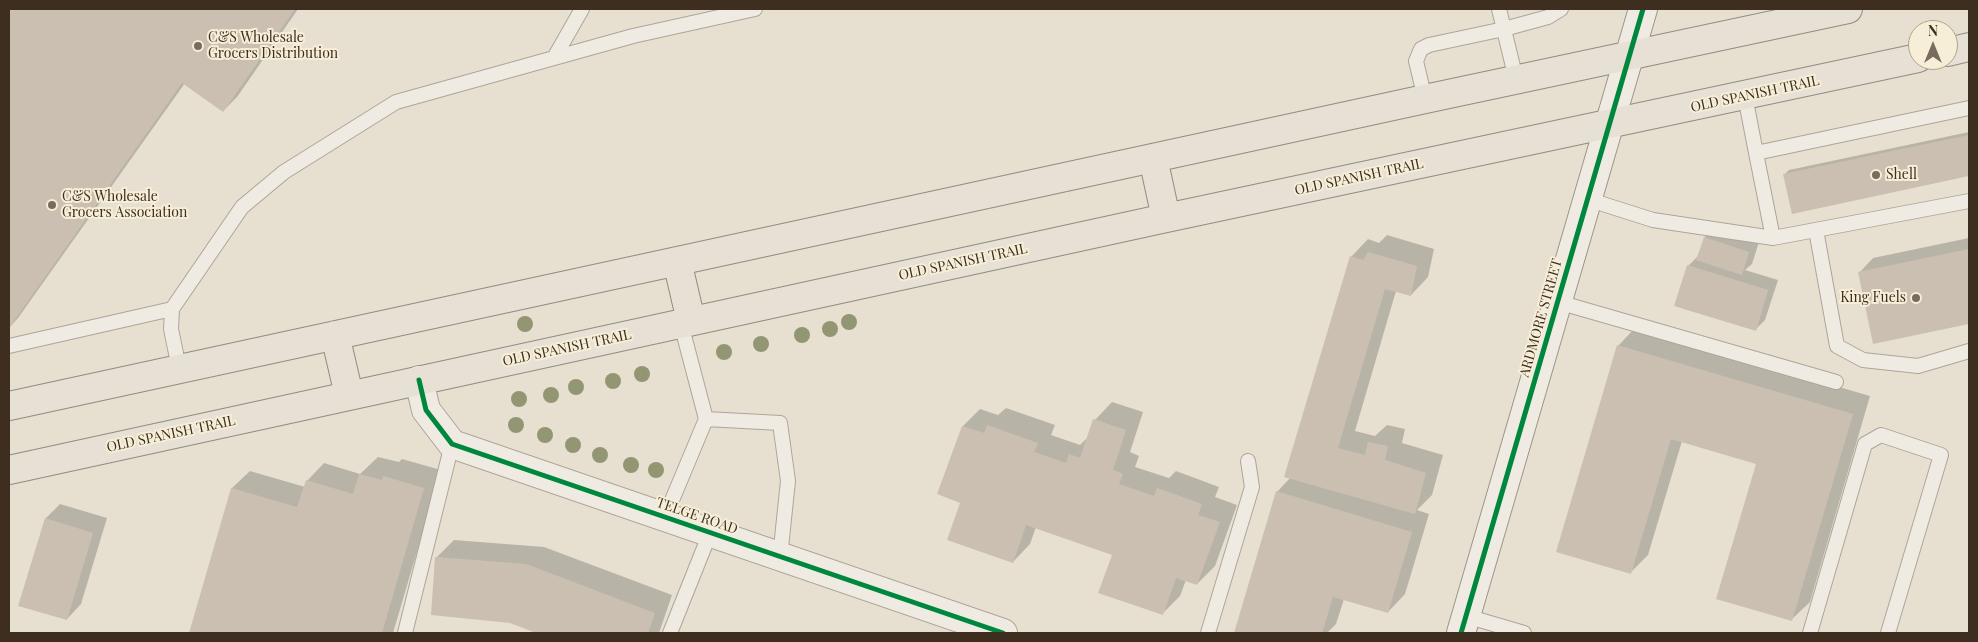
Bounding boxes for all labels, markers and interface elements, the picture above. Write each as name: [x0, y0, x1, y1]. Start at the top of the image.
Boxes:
north arrow: [1908, 20, 1958, 70]
text: N: [1928, 21, 1938, 40]
place label: C&S Wholesale Grocers Distribution: [208, 30, 338, 62]
marker: C&S Wholesale Grocers Distribution: [192, 40, 204, 52]
street label: OLD SPANISH TRAIL: [1689, 72, 1821, 116]
street label: OLD SPANISH TRAIL: [1293, 155, 1425, 199]
place label: Shell: [1886, 167, 1917, 183]
marker: Shell: [1870, 169, 1882, 181]
place label: C&S Wholesale Grocers Association: [62, 189, 187, 222]
marker: C&S Wholesale Grocers Association: [46, 199, 58, 211]
street label: OLD SPANISH TRAIL: [897, 240, 1029, 284]
street label: ARDMORE STREET: [1516, 257, 1566, 379]
place label: King Fuels: [1840, 290, 1906, 306]
marker: King Fuels: [1910, 292, 1922, 304]
street label: OLD SPANISH TRAIL: [501, 326, 633, 370]
street label: OLD SPANISH TRAIL: [105, 412, 237, 456]
street label: TELGE ROAD: [654, 494, 740, 538]

